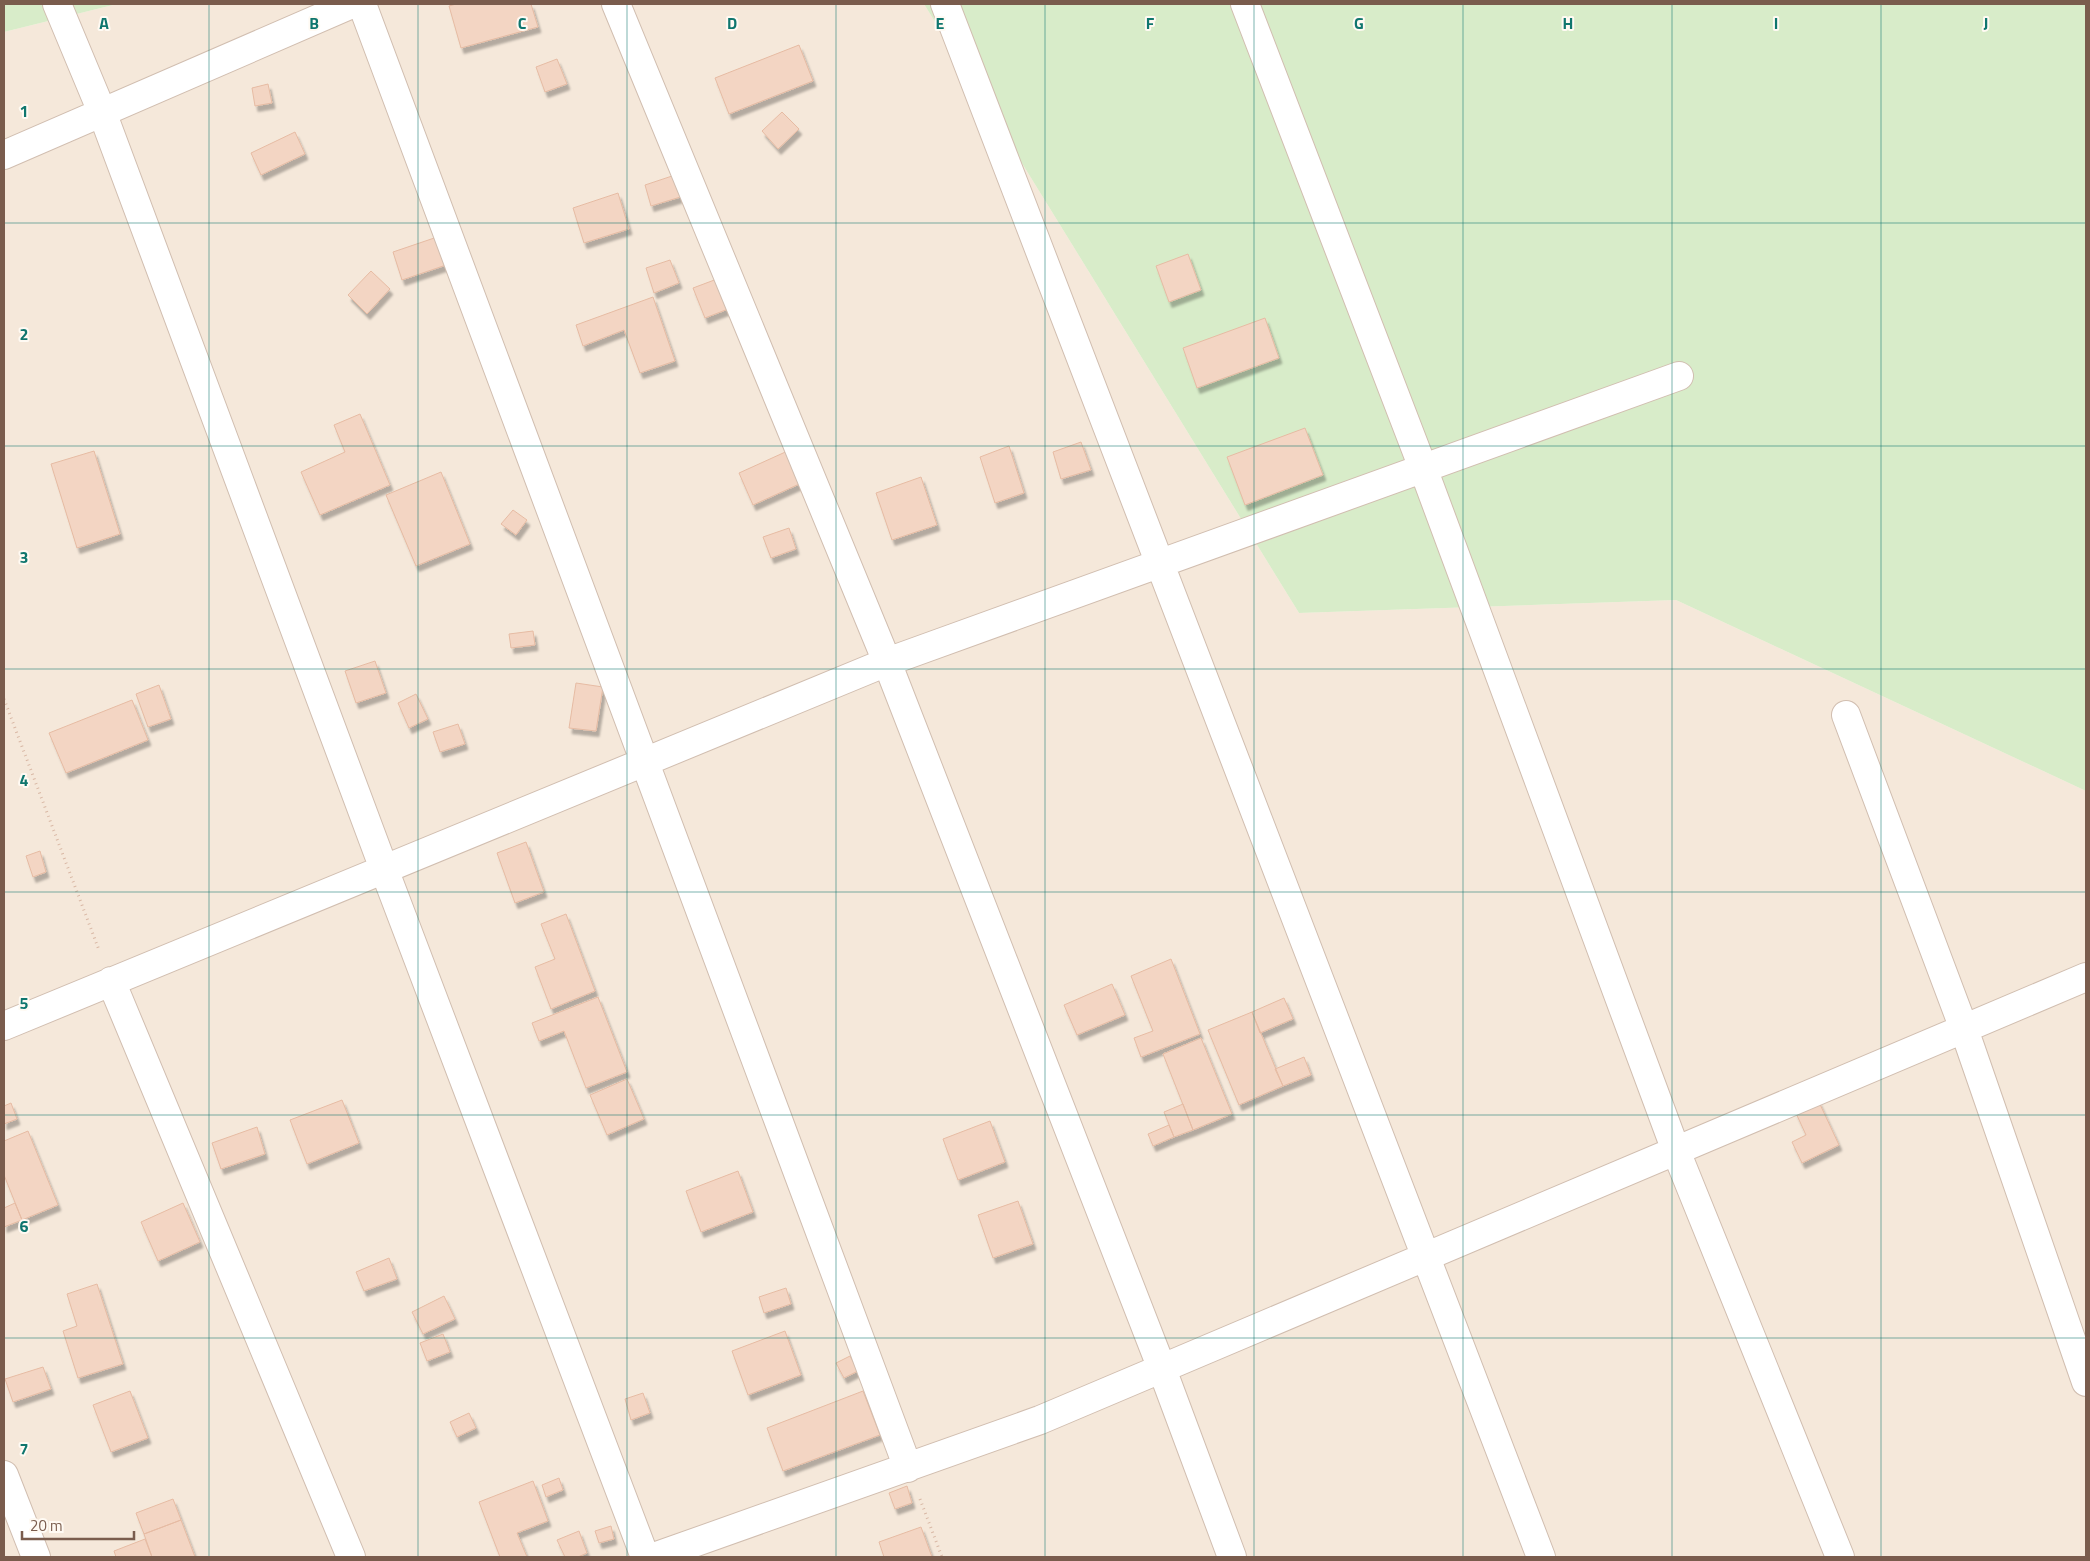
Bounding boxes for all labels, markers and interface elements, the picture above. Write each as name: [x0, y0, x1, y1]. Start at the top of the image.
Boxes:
text: A: [99, 11, 109, 35]
text: B: [309, 11, 319, 35]
text: C: [518, 11, 527, 35]
text: D: [727, 11, 737, 35]
text: E: [936, 11, 945, 35]
text: F: [1146, 11, 1155, 35]
text: G: [1354, 11, 1364, 35]
text: H: [1563, 11, 1573, 35]
text: I: [1774, 11, 1778, 35]
text: J: [1984, 11, 1988, 35]
text: 1: [20, 99, 28, 123]
text: 2: [20, 322, 28, 346]
text: 3: [20, 545, 28, 569]
text: 4: [20, 768, 29, 792]
text: 5: [20, 991, 29, 1015]
text: 6: [20, 1214, 29, 1238]
text: 7: [20, 1437, 28, 1461]
scale bar: [22, 1508, 135, 1540]
text: 20 m: [30, 1514, 63, 1537]

